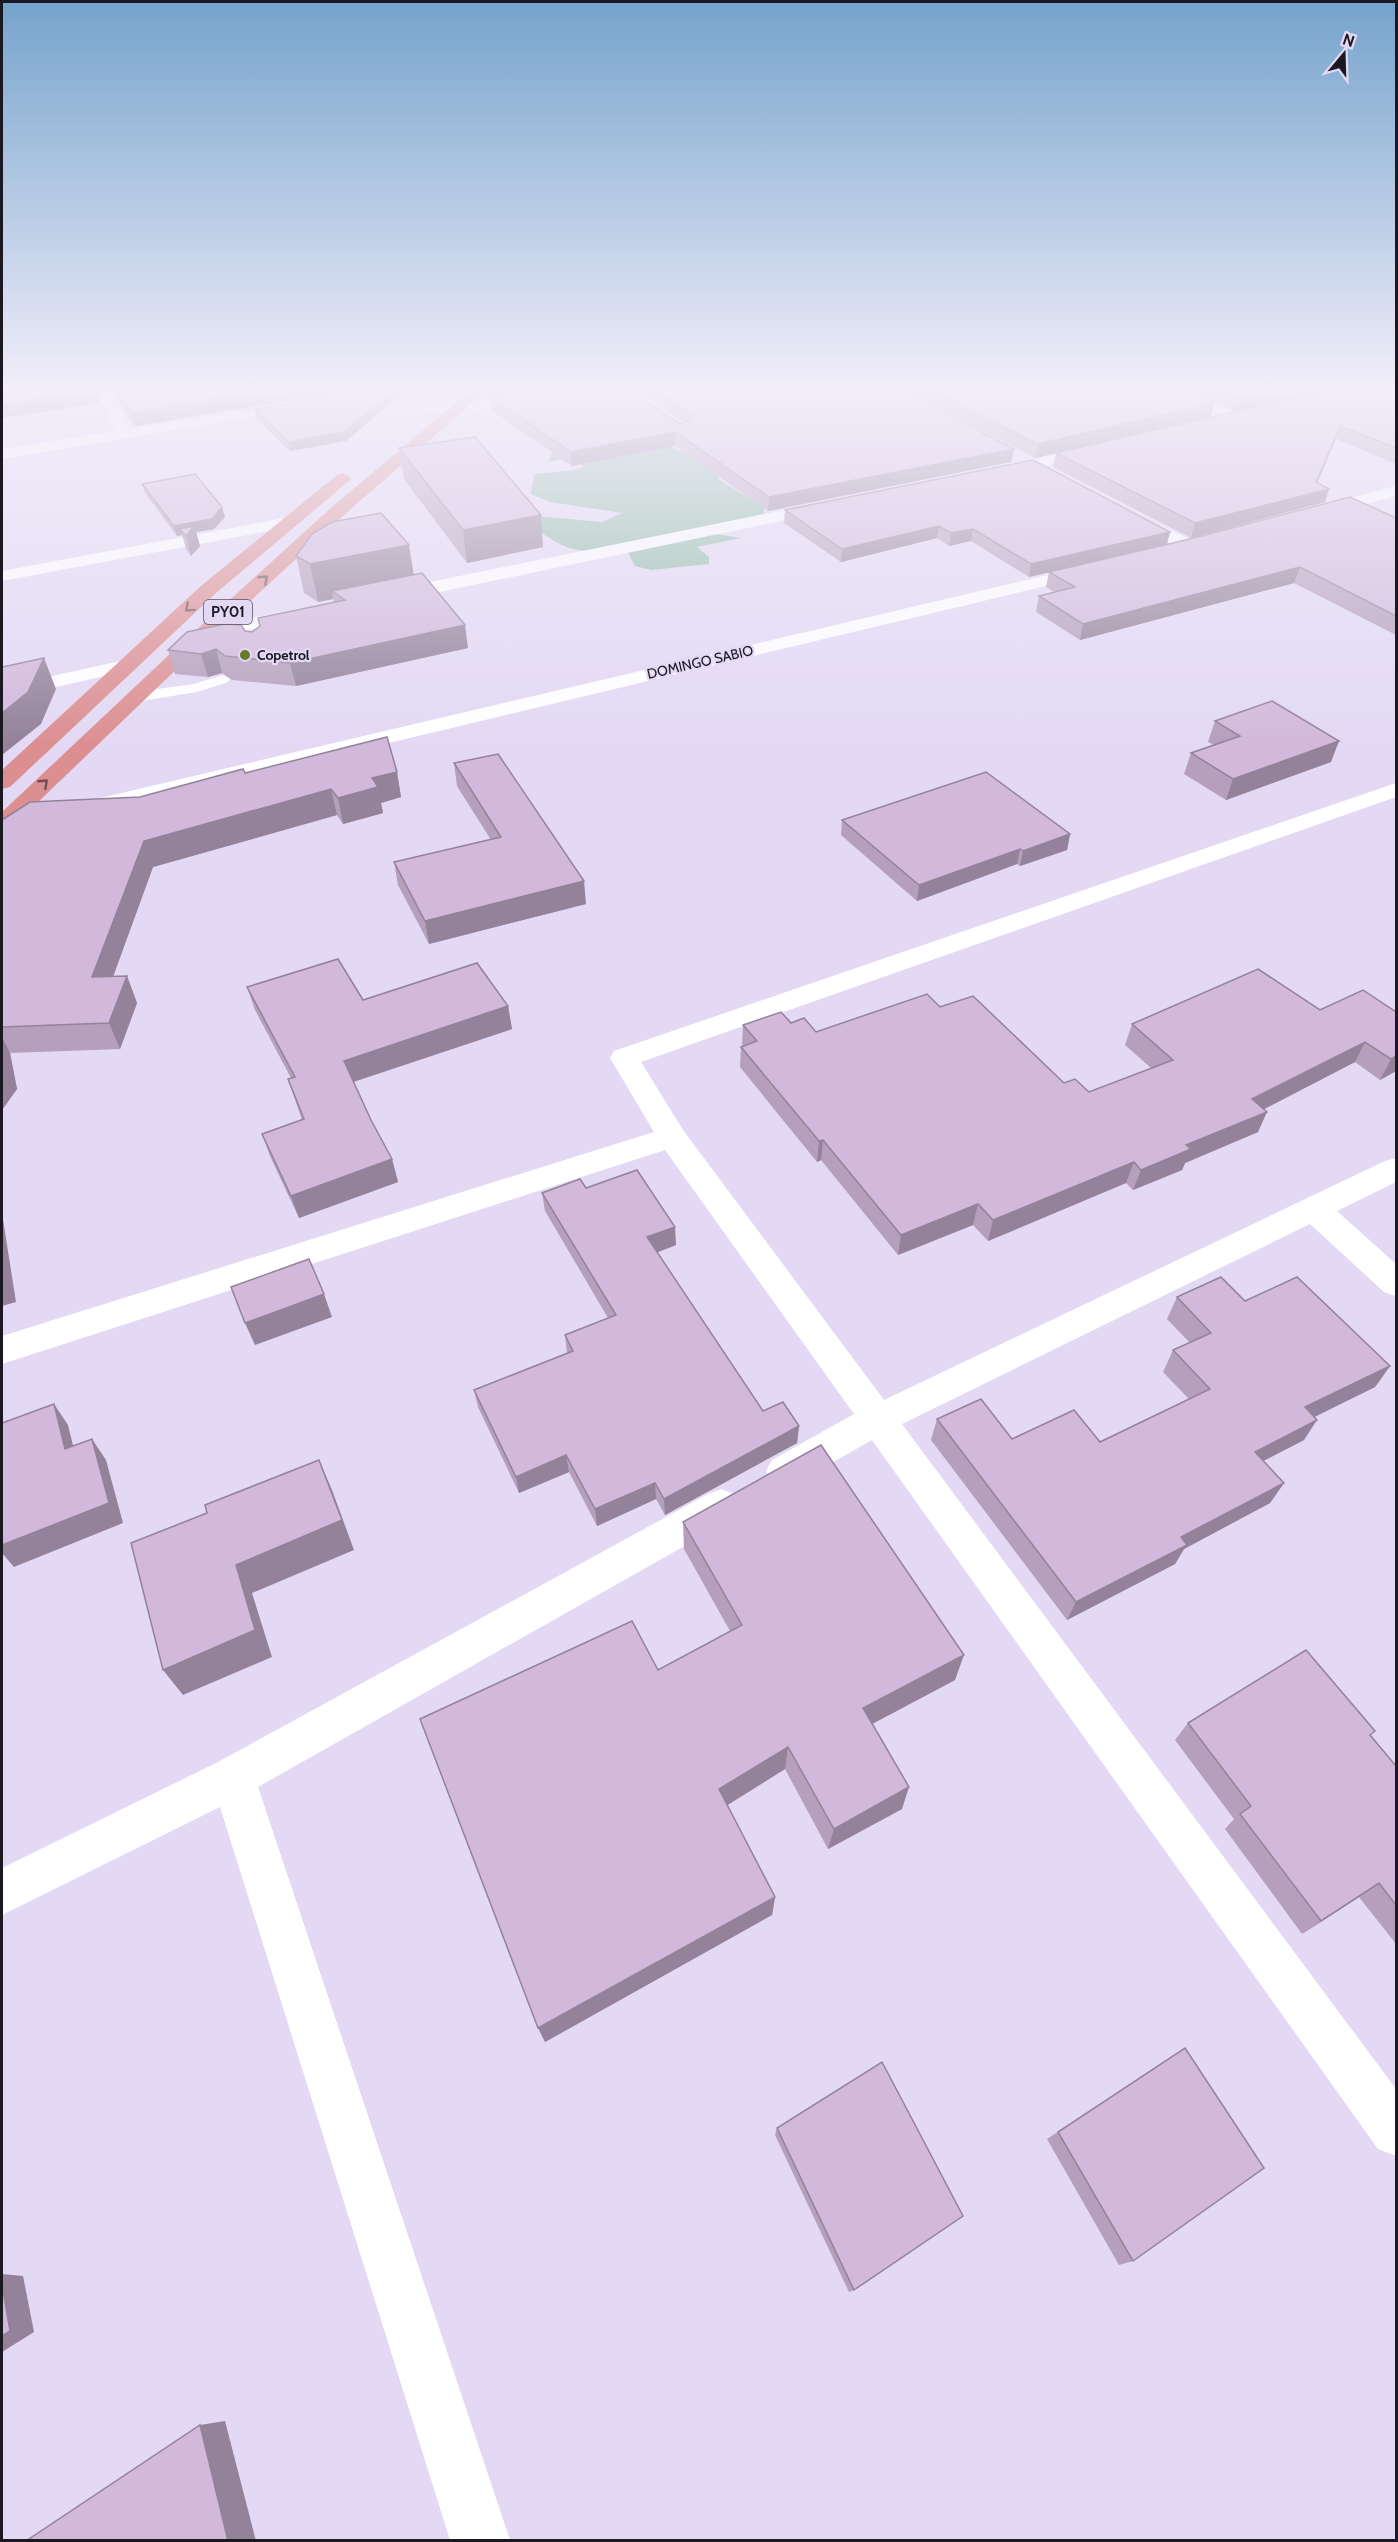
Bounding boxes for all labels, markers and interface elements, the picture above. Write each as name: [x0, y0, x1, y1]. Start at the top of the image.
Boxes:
north arrow: [1314, 24, 1374, 84]
text: N: [1340, 29, 1357, 51]
one-way arrow: [257, 575, 267, 586]
road number: PY01: [204, 600, 252, 624]
one-way arrow: [185, 601, 195, 612]
street label: DOMINGO SABIO: [645, 641, 755, 683]
place label: Copetrol: [257, 646, 310, 664]
marker: Copetrol: [238, 648, 252, 662]
one-way arrow: [37, 780, 48, 791]

